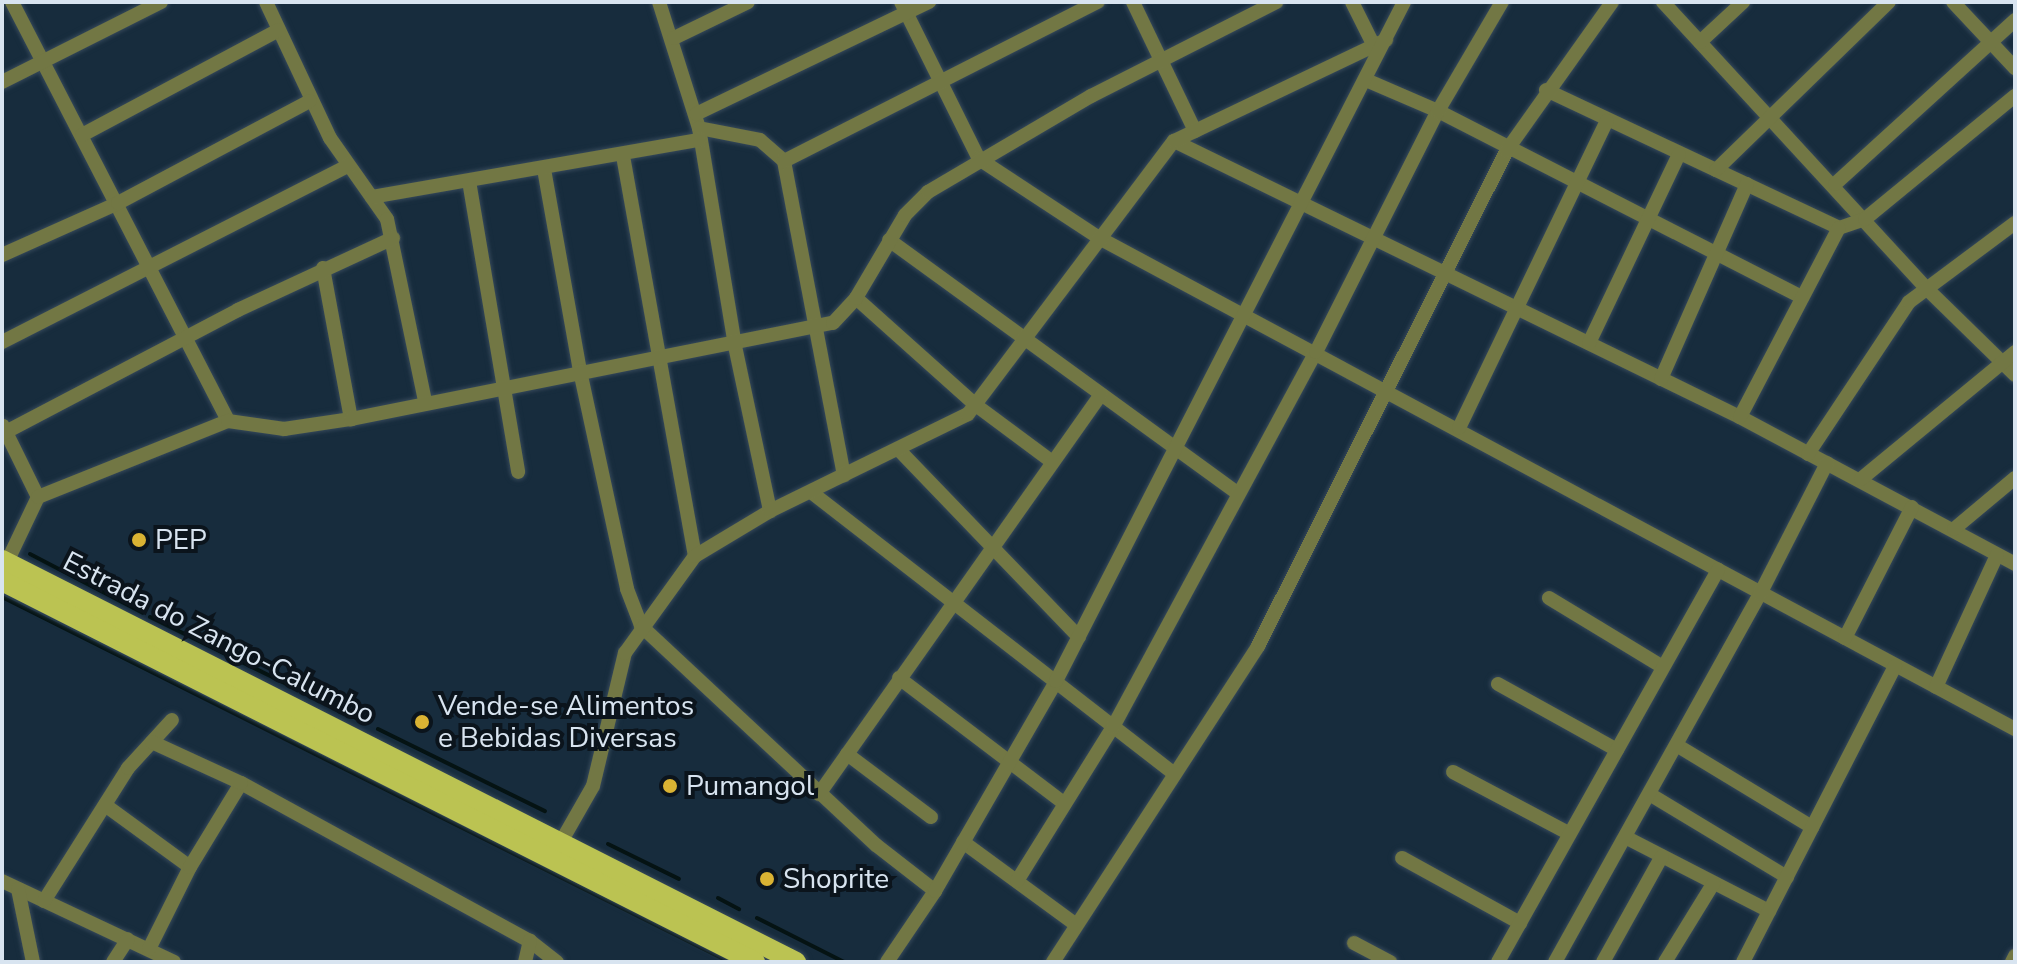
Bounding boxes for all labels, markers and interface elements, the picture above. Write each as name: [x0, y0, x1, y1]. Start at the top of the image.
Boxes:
place label: PEP: [155, 523, 207, 557]
marker: PEP: [130, 531, 148, 549]
street label: Estrada do Zango-Calumbo: [57, 545, 381, 731]
place label: Vende-se Alimentos e Bebidas Diversas: [438, 689, 694, 755]
marker: Vende-se Alimentos e Bebidas Diversas: [413, 713, 431, 731]
place label: Pumangol: [686, 769, 814, 803]
marker: Pumangol: [661, 777, 679, 795]
place label: Shoprite: [783, 862, 889, 896]
marker: Shoprite: [758, 870, 776, 888]

